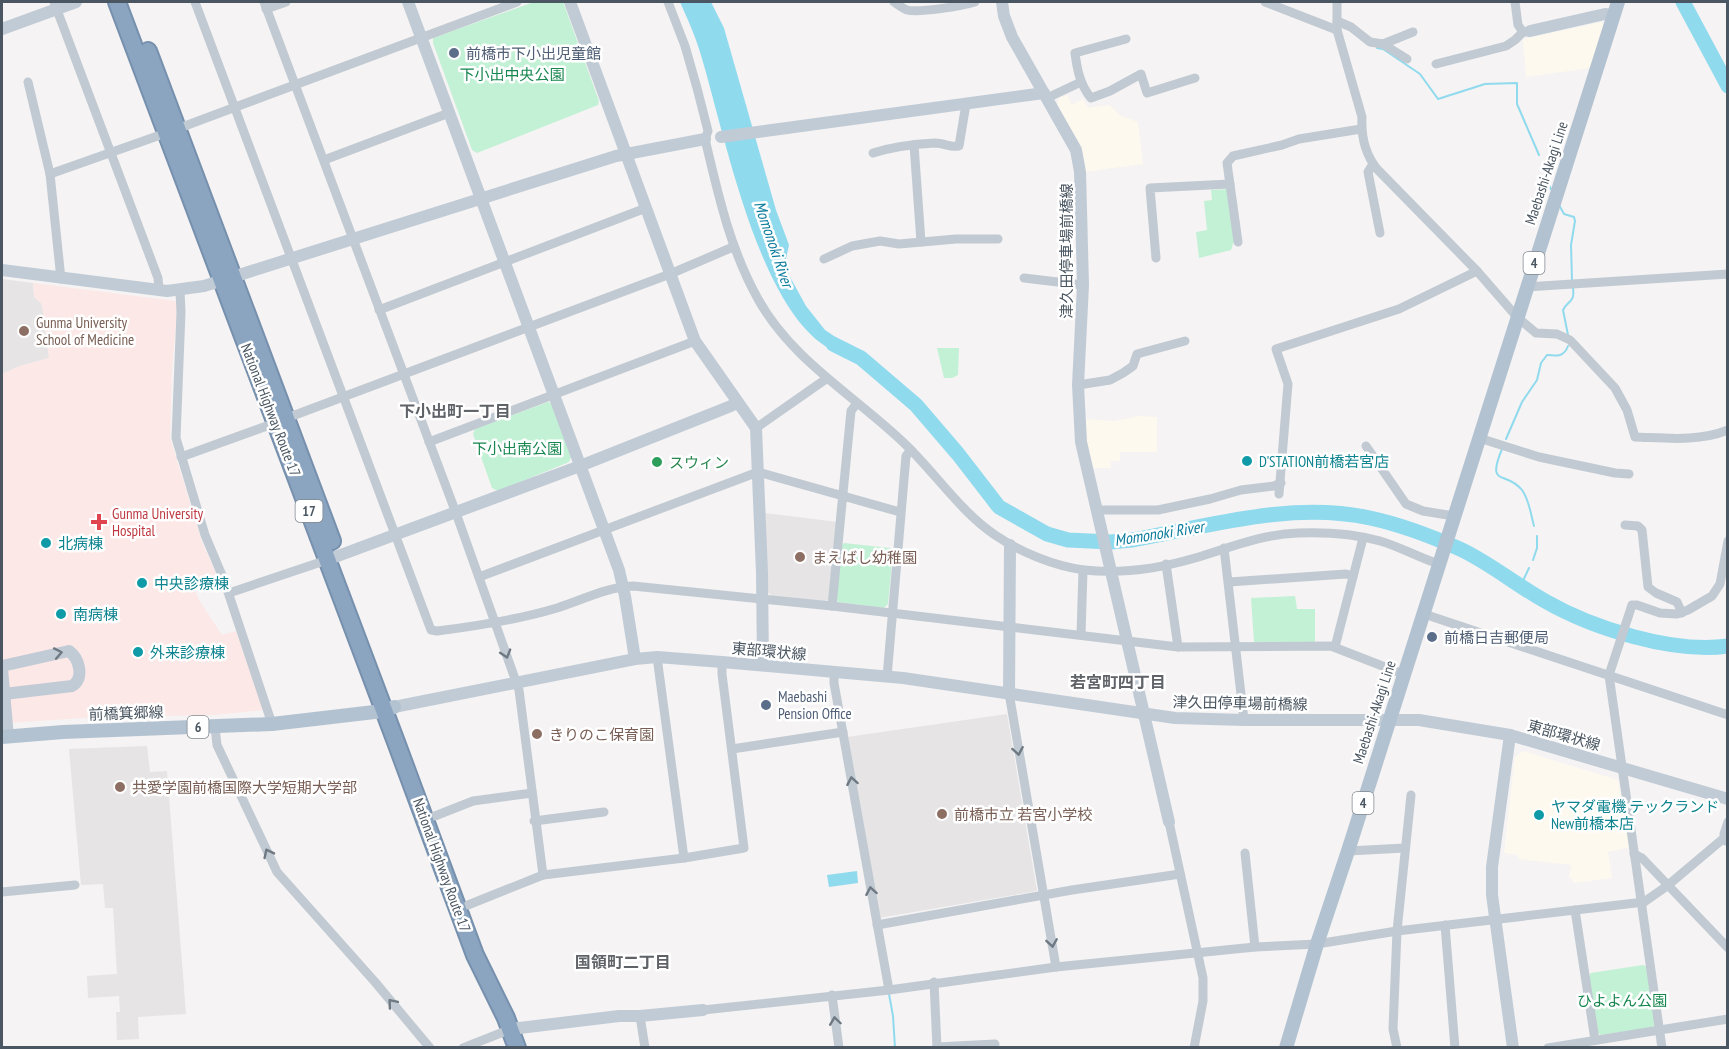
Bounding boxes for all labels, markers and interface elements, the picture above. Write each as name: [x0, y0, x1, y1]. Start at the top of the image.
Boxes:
place label: 前橋市下小出児童館: [466, 44, 601, 63]
marker: 前橋市下小出児童館: [447, 46, 461, 60]
park label: 下小出中央公園: [459, 65, 565, 84]
street label: Maebashi-Akagi Line: [1520, 119, 1572, 227]
street label: 津久田停車場前橋線: [1057, 183, 1076, 319]
water label: Momonoki River: [750, 198, 799, 292]
road number: 4: [1524, 252, 1544, 274]
place label: Gunma University School of Medicine: [36, 313, 134, 349]
marker: Gunma University School of Medicine: [17, 324, 31, 338]
street label: National Highway Route 17: [237, 341, 305, 479]
district label: 下小出町一丁目: [399, 401, 511, 421]
park label: 下小出南公園: [472, 439, 562, 458]
place label: D'STATION前橋若宮店: [1259, 452, 1389, 471]
place label: スウィン: [669, 453, 729, 472]
marker: D'STATION前橋若宮店: [1240, 454, 1254, 468]
marker: スウィン: [650, 455, 664, 469]
road number: 17: [296, 500, 322, 522]
place label: Gunma University Hospital: [112, 504, 204, 540]
marker: Gunma University Hospital: [90, 513, 108, 531]
water label: Momonoki River: [1113, 516, 1207, 550]
place label: 北病棟: [58, 534, 103, 553]
marker: 北病棟: [39, 536, 53, 550]
place label: まえばし幼稚園: [812, 548, 917, 567]
marker: まえばし幼稚園: [793, 550, 807, 564]
place label: 中央診療棟: [154, 574, 229, 593]
marker: 中央診療棟: [135, 576, 149, 590]
place label: 南病棟: [73, 605, 118, 624]
marker: 南病棟: [54, 607, 68, 621]
place label: 前橋日吉郵便局: [1444, 628, 1549, 647]
marker: 前橋日吉郵便局: [1425, 630, 1439, 644]
street label: 東部環状線: [731, 638, 807, 664]
place label: 外来診療棟: [150, 643, 225, 662]
marker: 外来診療棟: [131, 645, 145, 659]
one-way arrow: [53, 647, 63, 660]
one-way arrow: [499, 648, 511, 659]
street label: Maebashi-Akagi Line: [1348, 658, 1400, 766]
district label: 若宮町四丁目: [1070, 672, 1166, 692]
place label: Maebashi Pension Office: [778, 687, 852, 723]
street label: 津久田停車場前橋線: [1172, 692, 1308, 714]
marker: Maebashi Pension Office: [759, 698, 773, 712]
street label: 前橋箕郷線: [88, 702, 164, 724]
road number: 6: [188, 716, 208, 738]
street label: 東部環状線: [1525, 716, 1603, 754]
place label: きりのこ保育園: [549, 725, 654, 744]
marker: きりのこ保育園: [530, 727, 544, 741]
one-way arrow: [1011, 746, 1024, 756]
one-way arrow: [846, 777, 858, 786]
place label: 共愛学園前橋国際大学短期大学部: [132, 778, 357, 797]
marker: 共愛学園前橋国際大学短期大学部: [113, 780, 127, 794]
road number: 4: [1352, 792, 1374, 814]
street label: National Highway Route 17: [409, 795, 475, 935]
place label: ヤマダ電機 テックランド New前橋本店: [1551, 797, 1719, 833]
place label: 前橋市立 若宮小学校: [954, 805, 1092, 824]
marker: 前橋市立 若宮小学校: [935, 807, 949, 821]
marker: ヤマダ電機 テックランド New前橋本店: [1532, 808, 1546, 822]
one-way arrow: [263, 849, 275, 860]
one-way arrow: [865, 886, 878, 896]
one-way arrow: [1045, 937, 1058, 947]
district label: 国領町二丁目: [575, 952, 671, 972]
park label: ひよよん公園: [1577, 991, 1667, 1010]
one-way arrow: [389, 999, 400, 1010]
one-way arrow: [830, 1017, 842, 1026]

